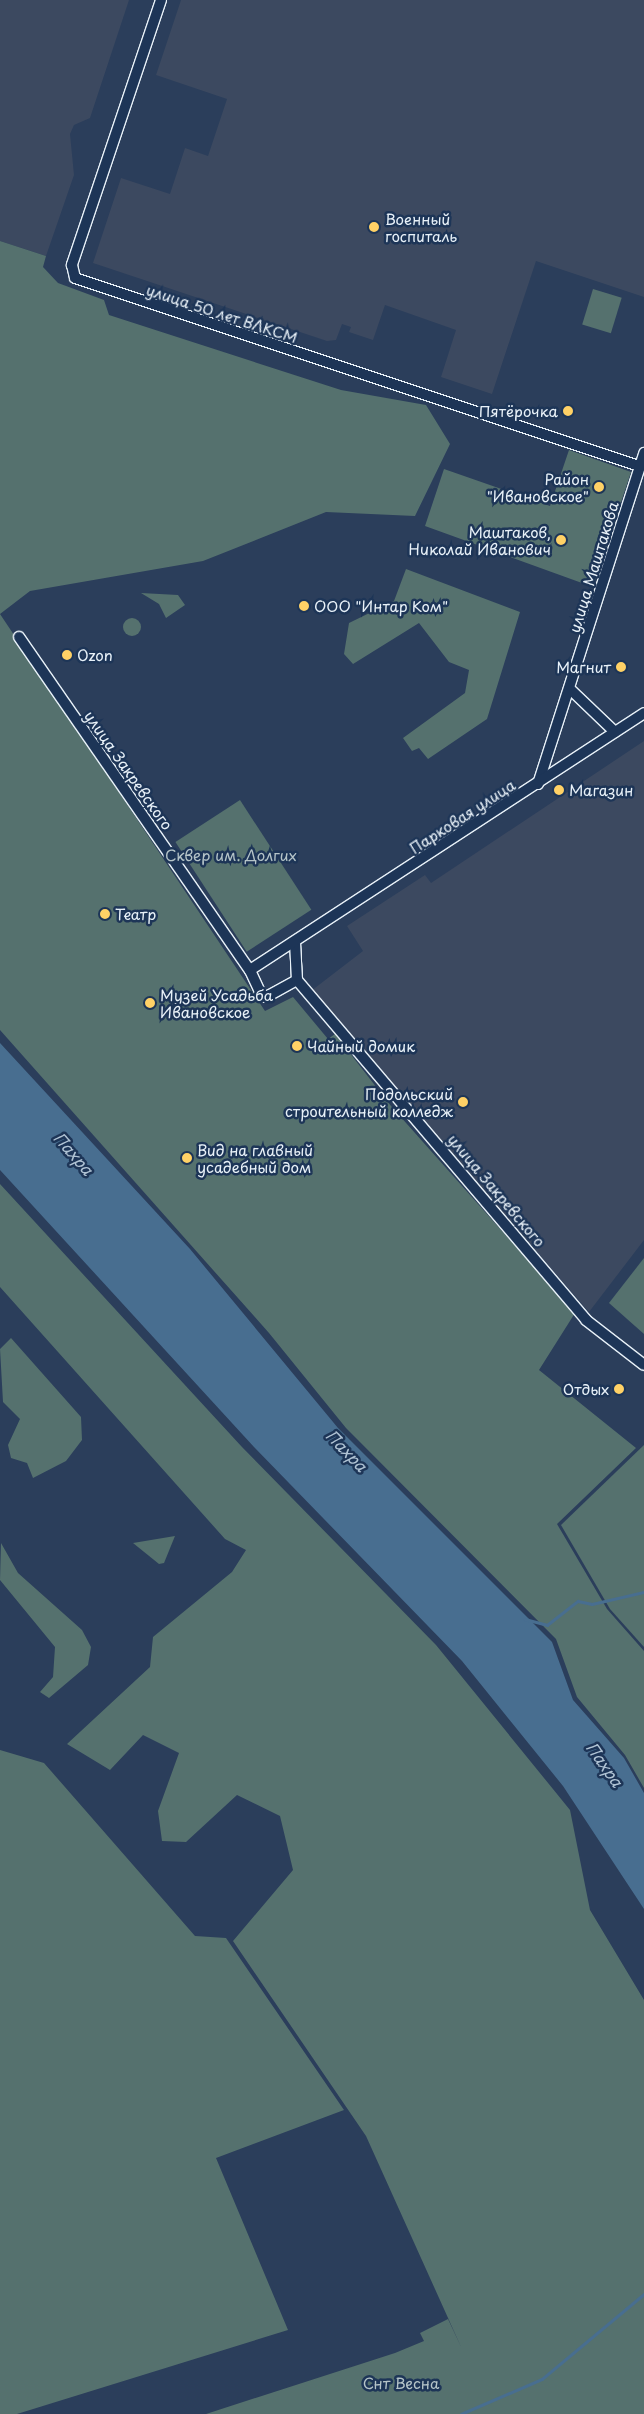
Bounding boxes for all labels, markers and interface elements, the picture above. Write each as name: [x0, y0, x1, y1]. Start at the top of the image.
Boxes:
place label: Военный госпиталь: [385, 209, 457, 244]
marker: Военный госпиталь: [367, 220, 381, 234]
street label: улица 50 лет ВЛКСМ: [144, 280, 300, 346]
place label: Пятёрочка: [479, 402, 558, 420]
marker: Пятёрочка: [562, 405, 574, 417]
place label: Район "Ивановское": [487, 469, 589, 504]
marker: Район "Ивановское": [593, 481, 605, 493]
street label: улица Маштакова: [564, 499, 622, 635]
place label: Маштаков, Николай Иванович: [408, 522, 551, 557]
marker: Маштаков, Николай Иванович: [555, 534, 567, 546]
place label: ООО "Интар Ком": [314, 597, 449, 615]
marker: ООО "Интар Ком": [298, 600, 310, 612]
place label: Ozon: [77, 646, 113, 664]
marker: Ozon: [61, 649, 73, 661]
place label: Магнит: [556, 658, 611, 676]
marker: Магнит: [615, 661, 627, 673]
street label: улица Закревского: [81, 707, 177, 833]
street label: Парковая улица: [406, 775, 518, 857]
place label: Магазин: [569, 781, 633, 799]
marker: Магазин: [553, 784, 565, 796]
park label: Сквер им. Долгих: [165, 846, 297, 864]
place label: Театр: [115, 905, 156, 923]
marker: Театр: [99, 908, 111, 920]
place label: Музей Усадьба Ивановское: [160, 985, 274, 1020]
marker: Музей Усадьба Ивановское: [144, 997, 156, 1009]
place label: Чайный домик: [307, 1037, 416, 1055]
marker: Чайный домик: [291, 1040, 303, 1052]
place label: Подольский строительный колледж: [285, 1084, 453, 1119]
marker: Подольский строительный колледж: [457, 1096, 469, 1108]
water label: Пахра: [50, 1128, 98, 1178]
street label: улица Закревского: [445, 1130, 549, 1250]
place label: Вид на главный усадебный дом: [197, 1140, 314, 1175]
marker: Вид на главный усадебный дом: [181, 1152, 193, 1164]
place label: Отдых: [563, 1380, 609, 1398]
marker: Отдых: [613, 1383, 625, 1395]
water label: Пахра: [323, 1425, 371, 1475]
water label: Пахра: [583, 1738, 627, 1790]
park label: Снт Весна: [362, 2374, 440, 2392]

